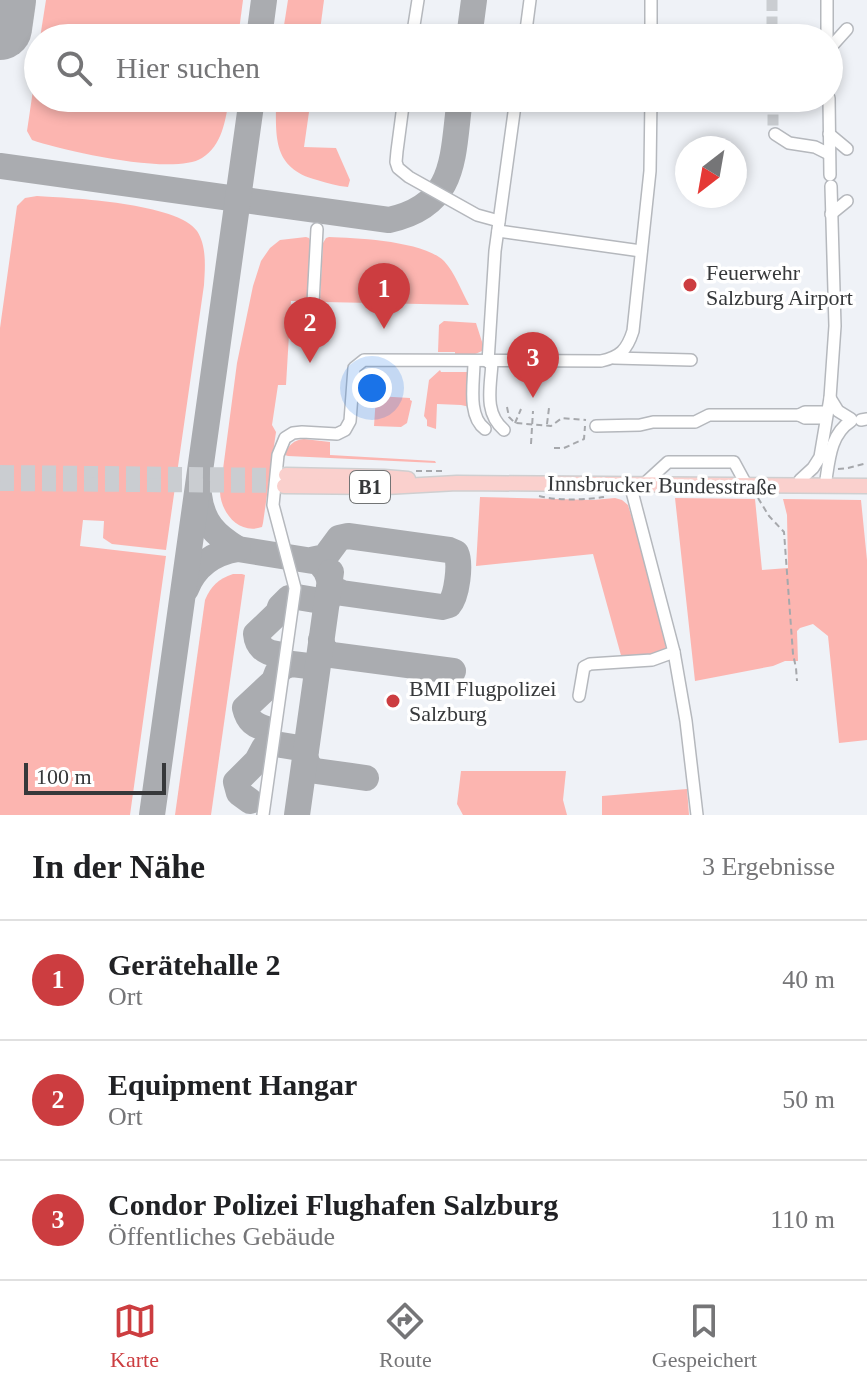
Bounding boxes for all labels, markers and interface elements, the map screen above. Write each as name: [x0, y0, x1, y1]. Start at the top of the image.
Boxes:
search box: [24, 24, 843, 112]
icon: search: [52, 46, 96, 90]
text: Hier suchen: [116, 51, 260, 84]
north arrow: [675, 136, 747, 208]
place label: Feuerwehr Salzburg Airport: [706, 260, 853, 310]
pin: 1: [358, 263, 410, 329]
marker: Feuerwehr Salzburg Airport: [681, 276, 699, 294]
pin: 2: [284, 297, 336, 363]
pin: 3: [507, 332, 559, 398]
your location: [352, 368, 392, 408]
road number: B1: [350, 471, 390, 503]
street label: Innsbrucker Bundesstraße: [547, 471, 777, 499]
place label: BMI Flugpolizei Salzburg: [409, 676, 556, 726]
marker: BMI Flugpolizei Salzburg: [384, 692, 402, 710]
scale bar: [24, 759, 166, 795]
text: 100 m: [36, 764, 92, 789]
text: In der Nähe: [32, 848, 205, 885]
text: 3 Ergebnisse: [702, 852, 835, 881]
text: Gerätehalle 2: [108, 948, 280, 981]
text: 1: [52, 965, 65, 994]
text: 40 m: [782, 965, 835, 994]
text: Ort: [108, 982, 143, 1011]
text: Equipment Hangar: [108, 1068, 357, 1101]
text: 2: [52, 1085, 65, 1114]
text: 50 m: [782, 1085, 835, 1114]
text: Ort: [108, 1102, 143, 1131]
text: Condor Polizei Flughafen Salzburg: [108, 1188, 558, 1221]
text: 3: [52, 1205, 65, 1234]
text: 110 m: [770, 1205, 835, 1234]
text: Öffentliches Gebäude: [108, 1222, 335, 1251]
tab: Karte: [110, 1299, 159, 1373]
tab: Route: [379, 1299, 432, 1373]
tab: Gespeichert: [652, 1299, 757, 1373]

